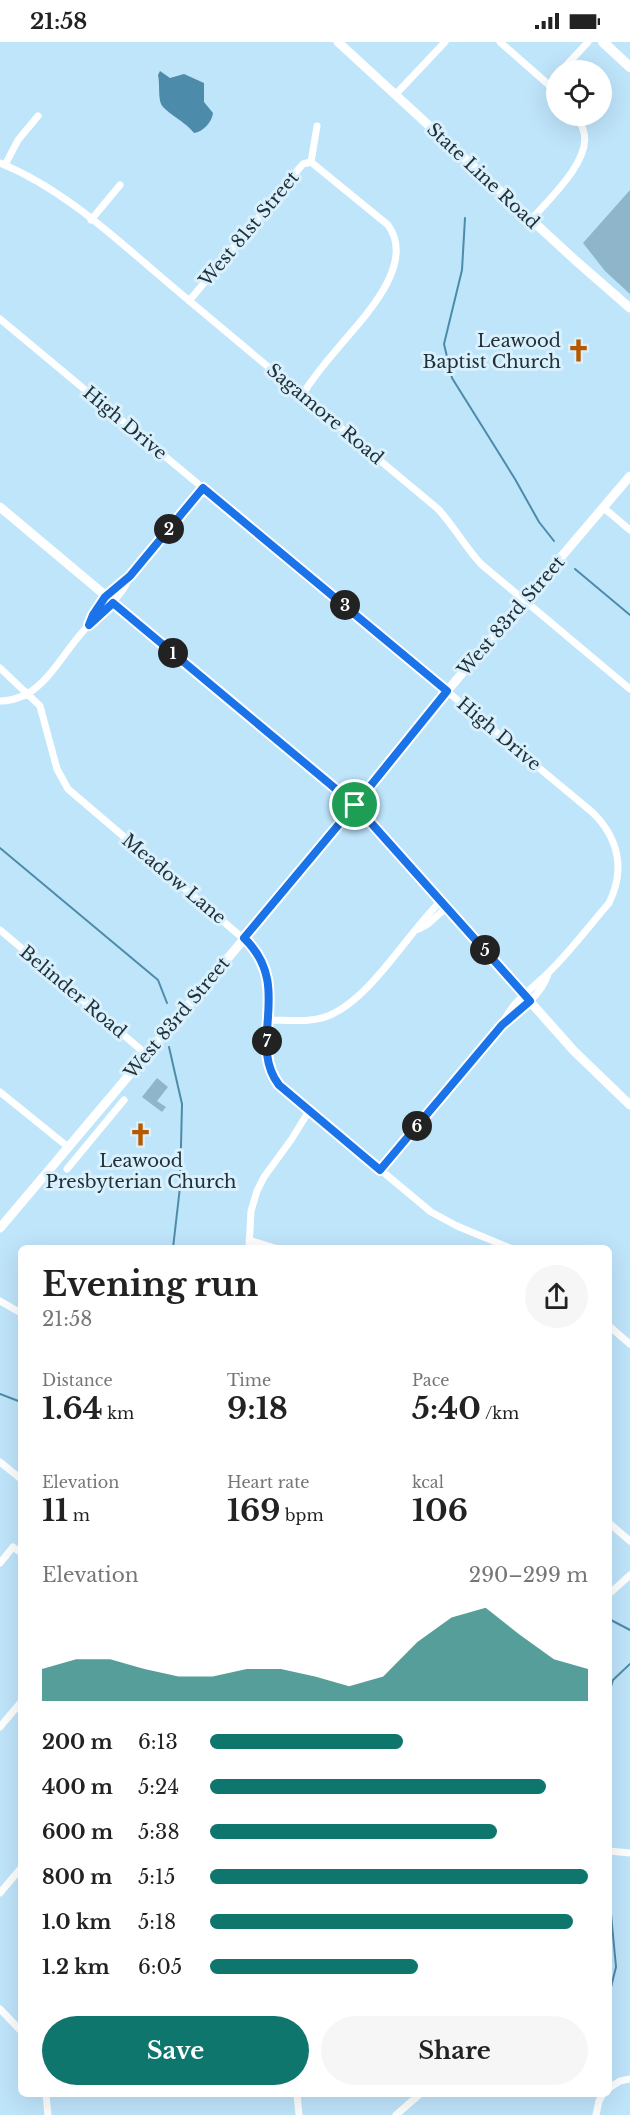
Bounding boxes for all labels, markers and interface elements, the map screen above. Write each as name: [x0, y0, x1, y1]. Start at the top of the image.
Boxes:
text: 21:58: [30, 8, 87, 35]
map controls: [546, 60, 612, 126]
button: locate: [546, 60, 612, 126]
street label: State Line Road: [422, 118, 544, 234]
street label: West 81st Street: [194, 167, 304, 292]
place label: Leawood Baptist Church: [423, 330, 561, 373]
church icon: Leawood Baptist Church: [566, 338, 592, 364]
street label: Sagamore Road: [262, 359, 388, 469]
street label: High Drive: [79, 382, 171, 464]
pin: 2: [154, 514, 184, 544]
text: 2: [164, 519, 174, 539]
street label: West 83rd Street: [452, 551, 569, 681]
pin: 3: [330, 590, 360, 620]
text: 3: [340, 595, 350, 615]
pin: 1: [158, 638, 188, 668]
text: 1: [170, 643, 176, 663]
street label: High Drive: [453, 693, 545, 775]
pin: [329, 779, 380, 830]
icon: arrive: [338, 788, 371, 821]
street label: Meadow Lane: [118, 829, 230, 929]
pin: 5: [470, 935, 500, 965]
text: 5: [480, 940, 490, 960]
street label: Belinder Road: [15, 941, 131, 1043]
street label: West 83rd Street: [119, 953, 234, 1084]
pin: 7: [252, 1026, 282, 1056]
text: 7: [263, 1031, 271, 1051]
pin: 6: [402, 1111, 432, 1141]
text: 6: [412, 1116, 422, 1136]
church icon: Leawood Presbyterian Church: [128, 1122, 154, 1148]
place label: Leawood Presbyterian Church: [46, 1150, 236, 1193]
text: Evening run: [42, 1264, 258, 1305]
button: share: [525, 1265, 588, 1328]
text: 21:58: [42, 1307, 92, 1331]
text: Distance: [42, 1370, 113, 1390]
text: Time: [227, 1370, 271, 1390]
text: Pace: [412, 1370, 449, 1390]
text: 1.64: [42, 1390, 103, 1427]
text: 9:18: [227, 1390, 288, 1427]
text: 5:40: [412, 1390, 481, 1427]
text: km: [103, 1403, 134, 1423]
text: /km: [481, 1403, 519, 1423]
text: Elevation: [42, 1472, 119, 1492]
text: Heart rate: [227, 1472, 309, 1492]
text: kcal: [412, 1472, 444, 1492]
text: 11: [42, 1492, 68, 1529]
text: 169: [227, 1492, 281, 1529]
text: 106: [412, 1492, 468, 1529]
text: m: [68, 1505, 90, 1525]
text: bpm: [281, 1505, 324, 1525]
text: Elevation: [42, 1563, 139, 1587]
text: 290–299 m: [469, 1563, 588, 1587]
text: 200 m: [42, 1730, 113, 1754]
text: 6:13: [138, 1730, 178, 1754]
text: 400 m: [42, 1775, 113, 1799]
text: 5:24: [138, 1775, 179, 1799]
text: 600 m: [42, 1820, 113, 1844]
text: 5:38: [138, 1820, 180, 1844]
text: 800 m: [42, 1865, 112, 1889]
text: 5:15: [138, 1865, 175, 1889]
text: 1.0 km: [42, 1910, 111, 1934]
text: 5:18: [138, 1910, 176, 1934]
text: 1.2 km: [42, 1955, 110, 1979]
text: 6:05: [138, 1955, 182, 1979]
button: Save: [42, 2016, 309, 2085]
button: Share: [321, 2016, 588, 2085]

